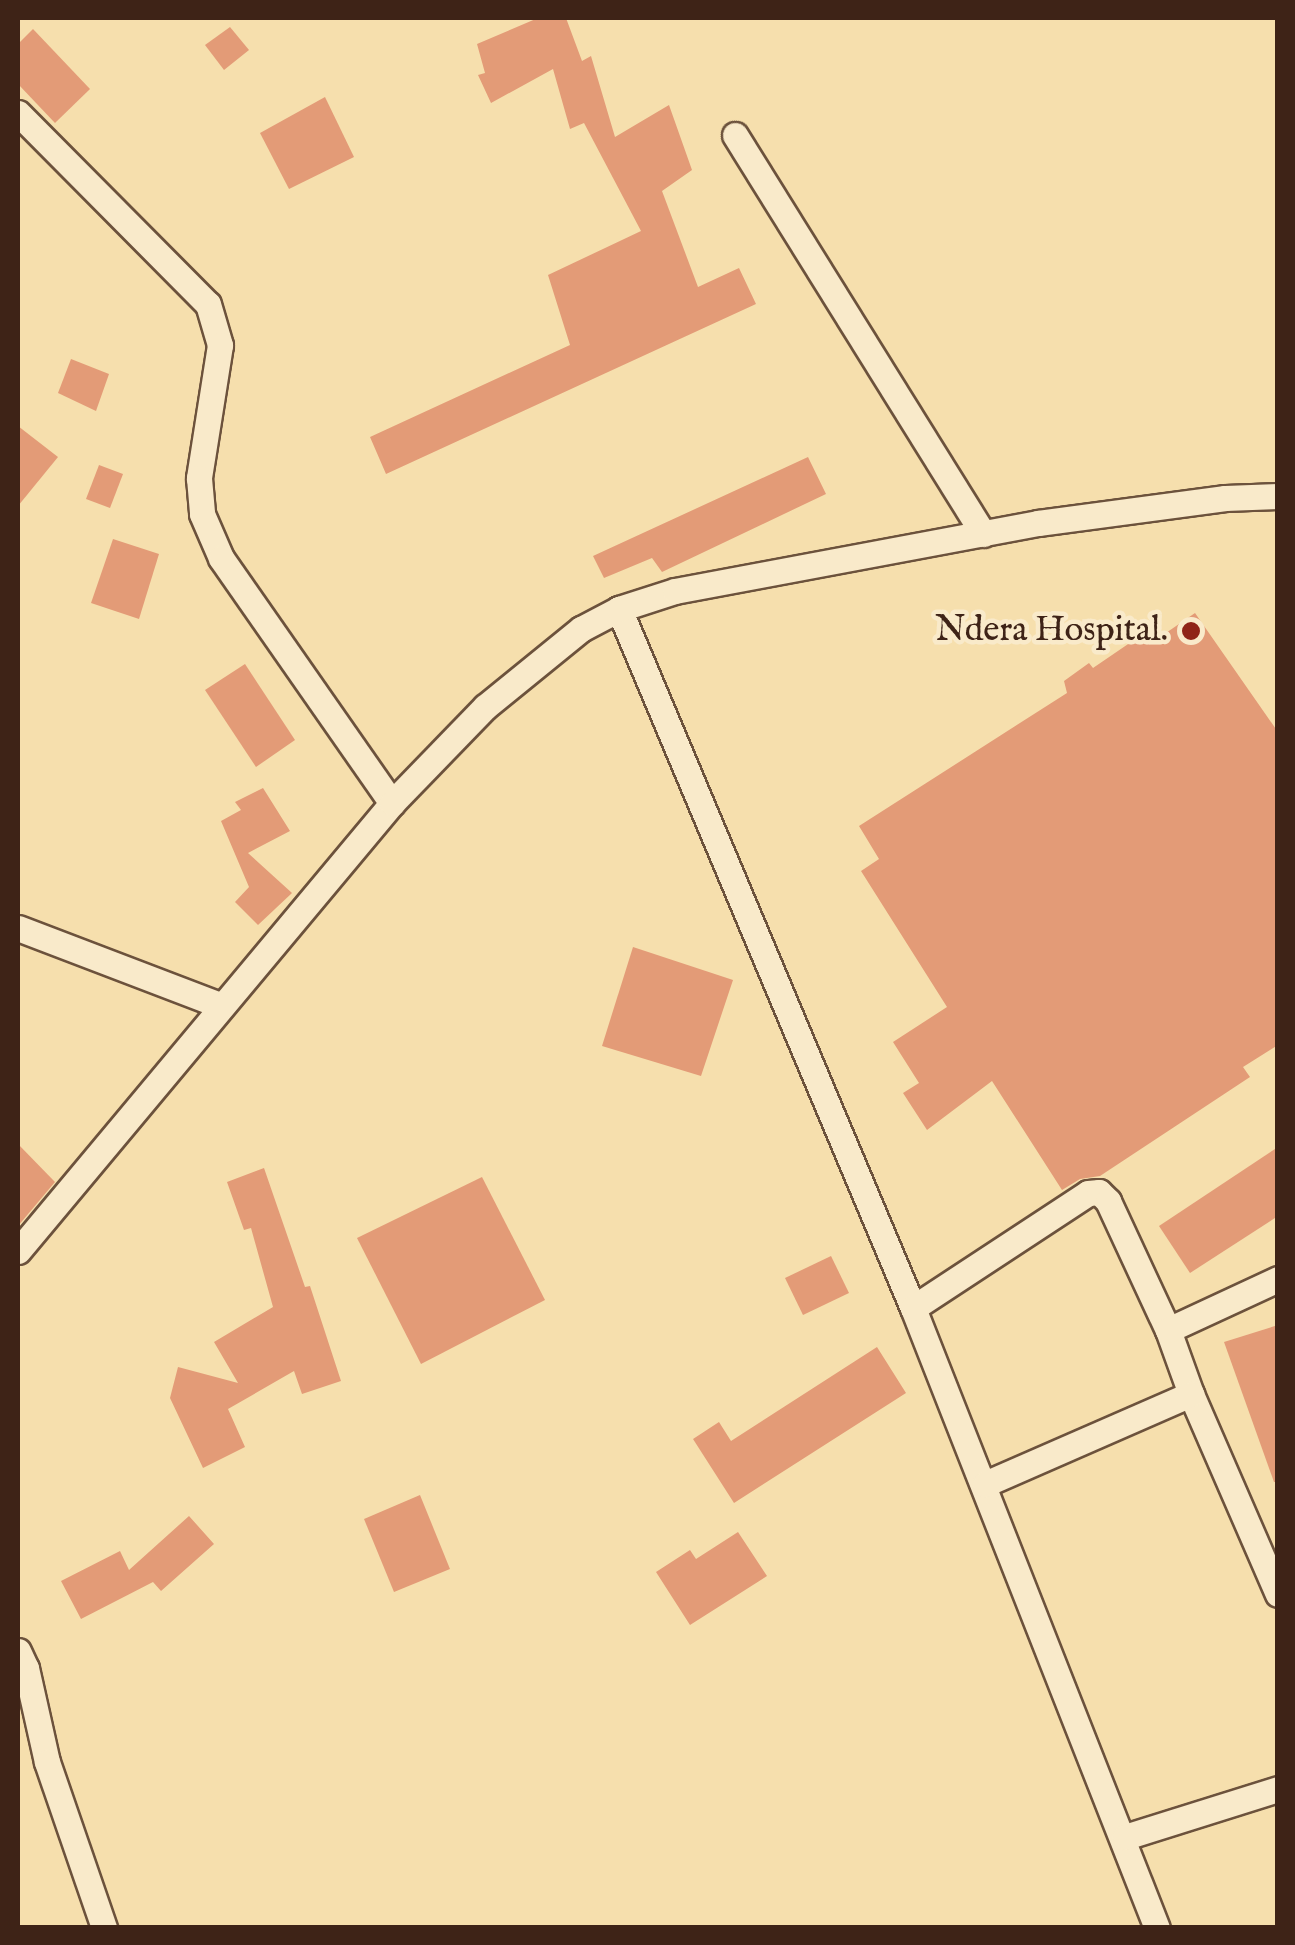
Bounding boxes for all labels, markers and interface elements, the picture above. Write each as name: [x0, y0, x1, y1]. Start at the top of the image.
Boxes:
place label: Ndera Hospital.: [935, 610, 1168, 652]
marker: Ndera Hospital.: [1178, 618, 1204, 644]

